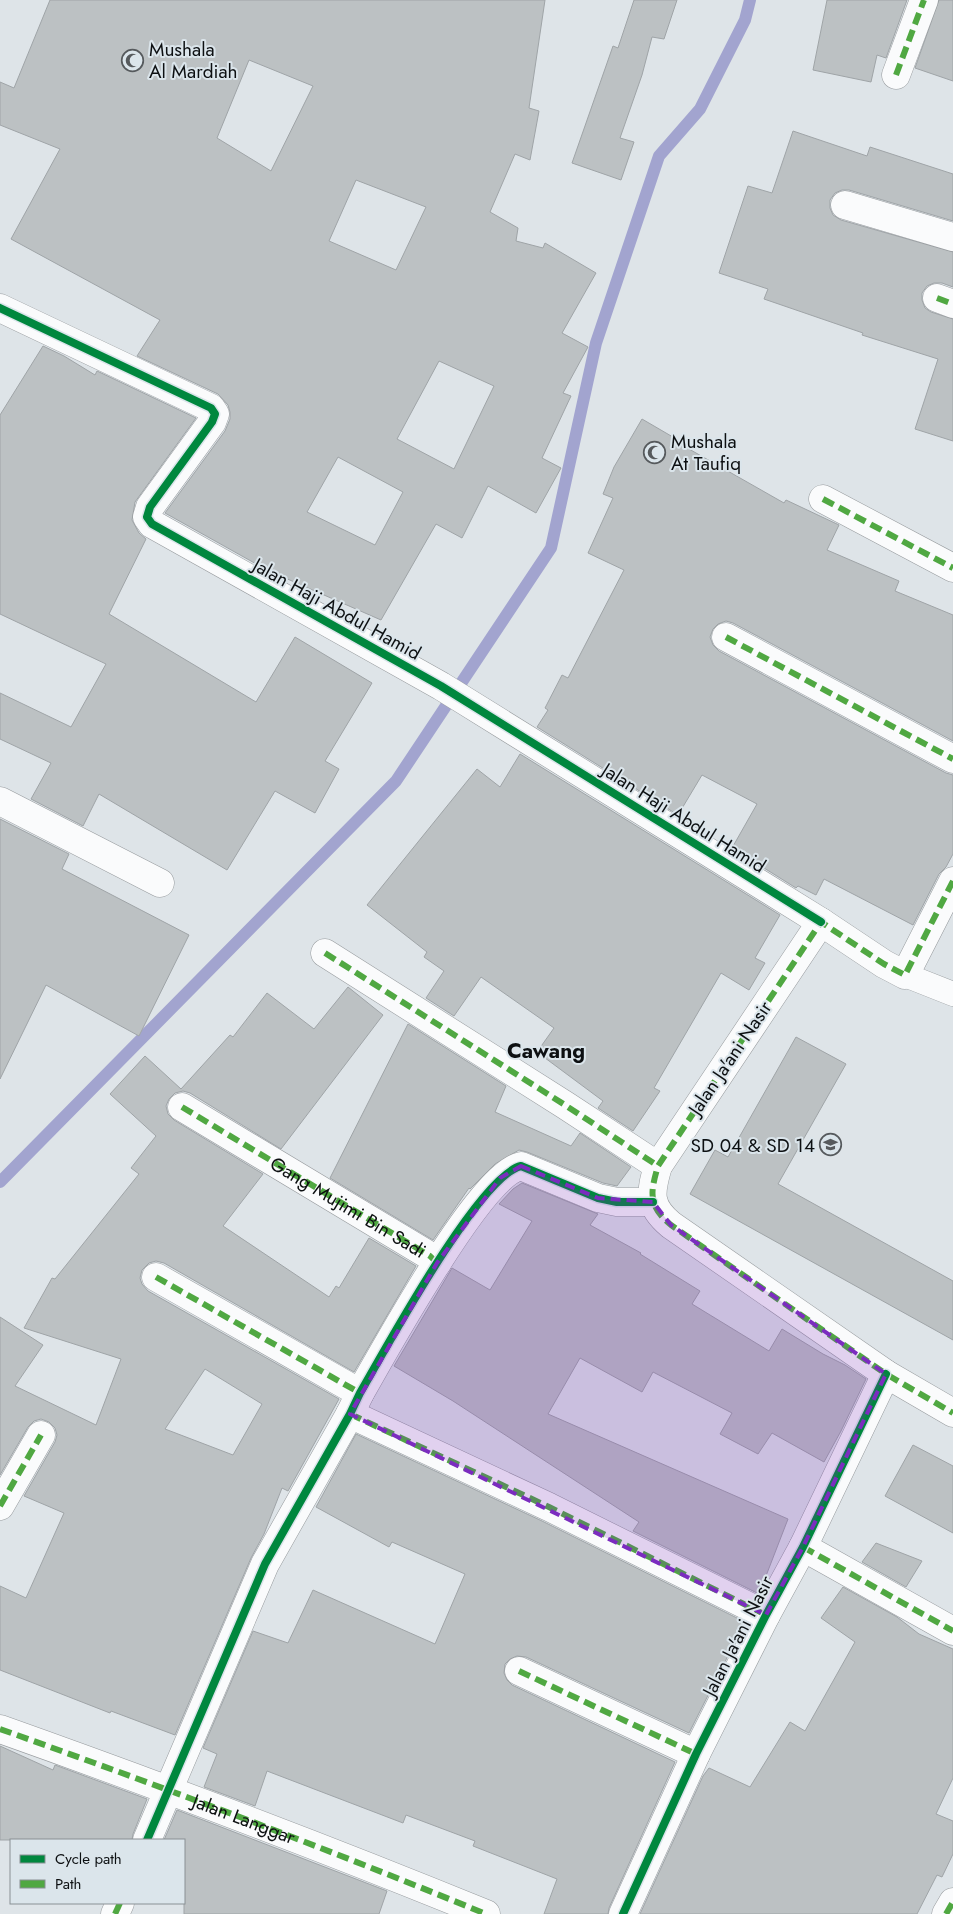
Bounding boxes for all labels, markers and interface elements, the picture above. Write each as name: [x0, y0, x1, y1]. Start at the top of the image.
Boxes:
place label: Mushala Al Mardiah: [149, 36, 238, 85]
mosque icon: Mushala Al Mardiah: [121, 48, 145, 72]
place label: Mushala At Taufiq: [671, 428, 741, 477]
mosque icon: Mushala At Taufiq: [643, 440, 667, 464]
street label: Jalan Haji Abdul Hamid: [245, 550, 426, 667]
street label: Jalan Haji Abdul Hamid: [594, 755, 771, 879]
street label: Jalan Ja'ani Nasir: [680, 995, 778, 1123]
district label: Cawang: [507, 1036, 585, 1066]
place label: SD 04 & SD 14: [691, 1132, 815, 1159]
school or university icon: SD 04 & SD 14: [819, 1133, 843, 1157]
street label: Gang Mujimi Bin Sadi: [265, 1150, 431, 1264]
street label: Jalan Ja'ani Nasir: [695, 1571, 780, 1704]
street label: Jalan Langgar: [186, 1786, 300, 1851]
legend: [10, 1839, 185, 1904]
text: Cycle path: [55, 1848, 122, 1870]
text: Path: [55, 1873, 81, 1895]

